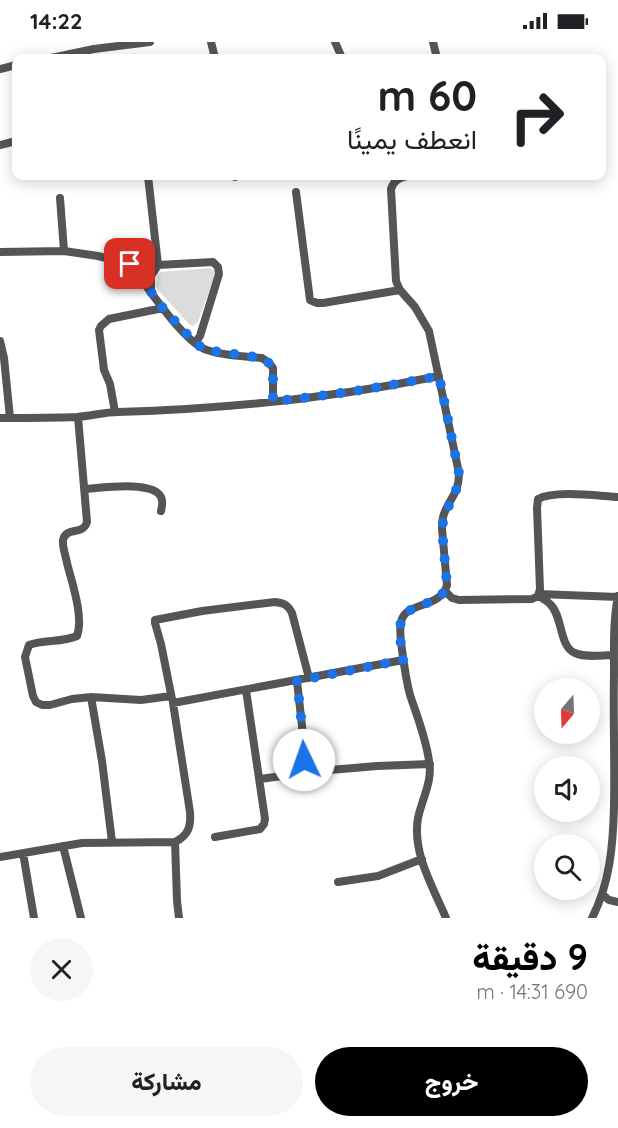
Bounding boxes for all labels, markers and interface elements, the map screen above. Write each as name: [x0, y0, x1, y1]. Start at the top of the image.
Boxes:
text: 14:22: [30, 7, 83, 35]
text: 60 m: [377, 69, 477, 122]
icon: right: [498, 78, 576, 156]
text: انعطف يمينًا: [347, 122, 477, 156]
pin: [104, 238, 155, 289]
icon: arrive: [113, 247, 146, 280]
north arrow: [534, 678, 600, 744]
map controls: [534, 678, 600, 900]
position arrow: [272, 728, 336, 792]
button: sound: [534, 756, 600, 822]
button: search: [534, 834, 600, 900]
text: 9 دقيقة: [472, 934, 588, 979]
button: close: [30, 938, 93, 1001]
text: 690 m · 14:31: [476, 979, 588, 1004]
button: مشاركة: [30, 1047, 303, 1116]
button: خروج: [315, 1047, 588, 1116]

